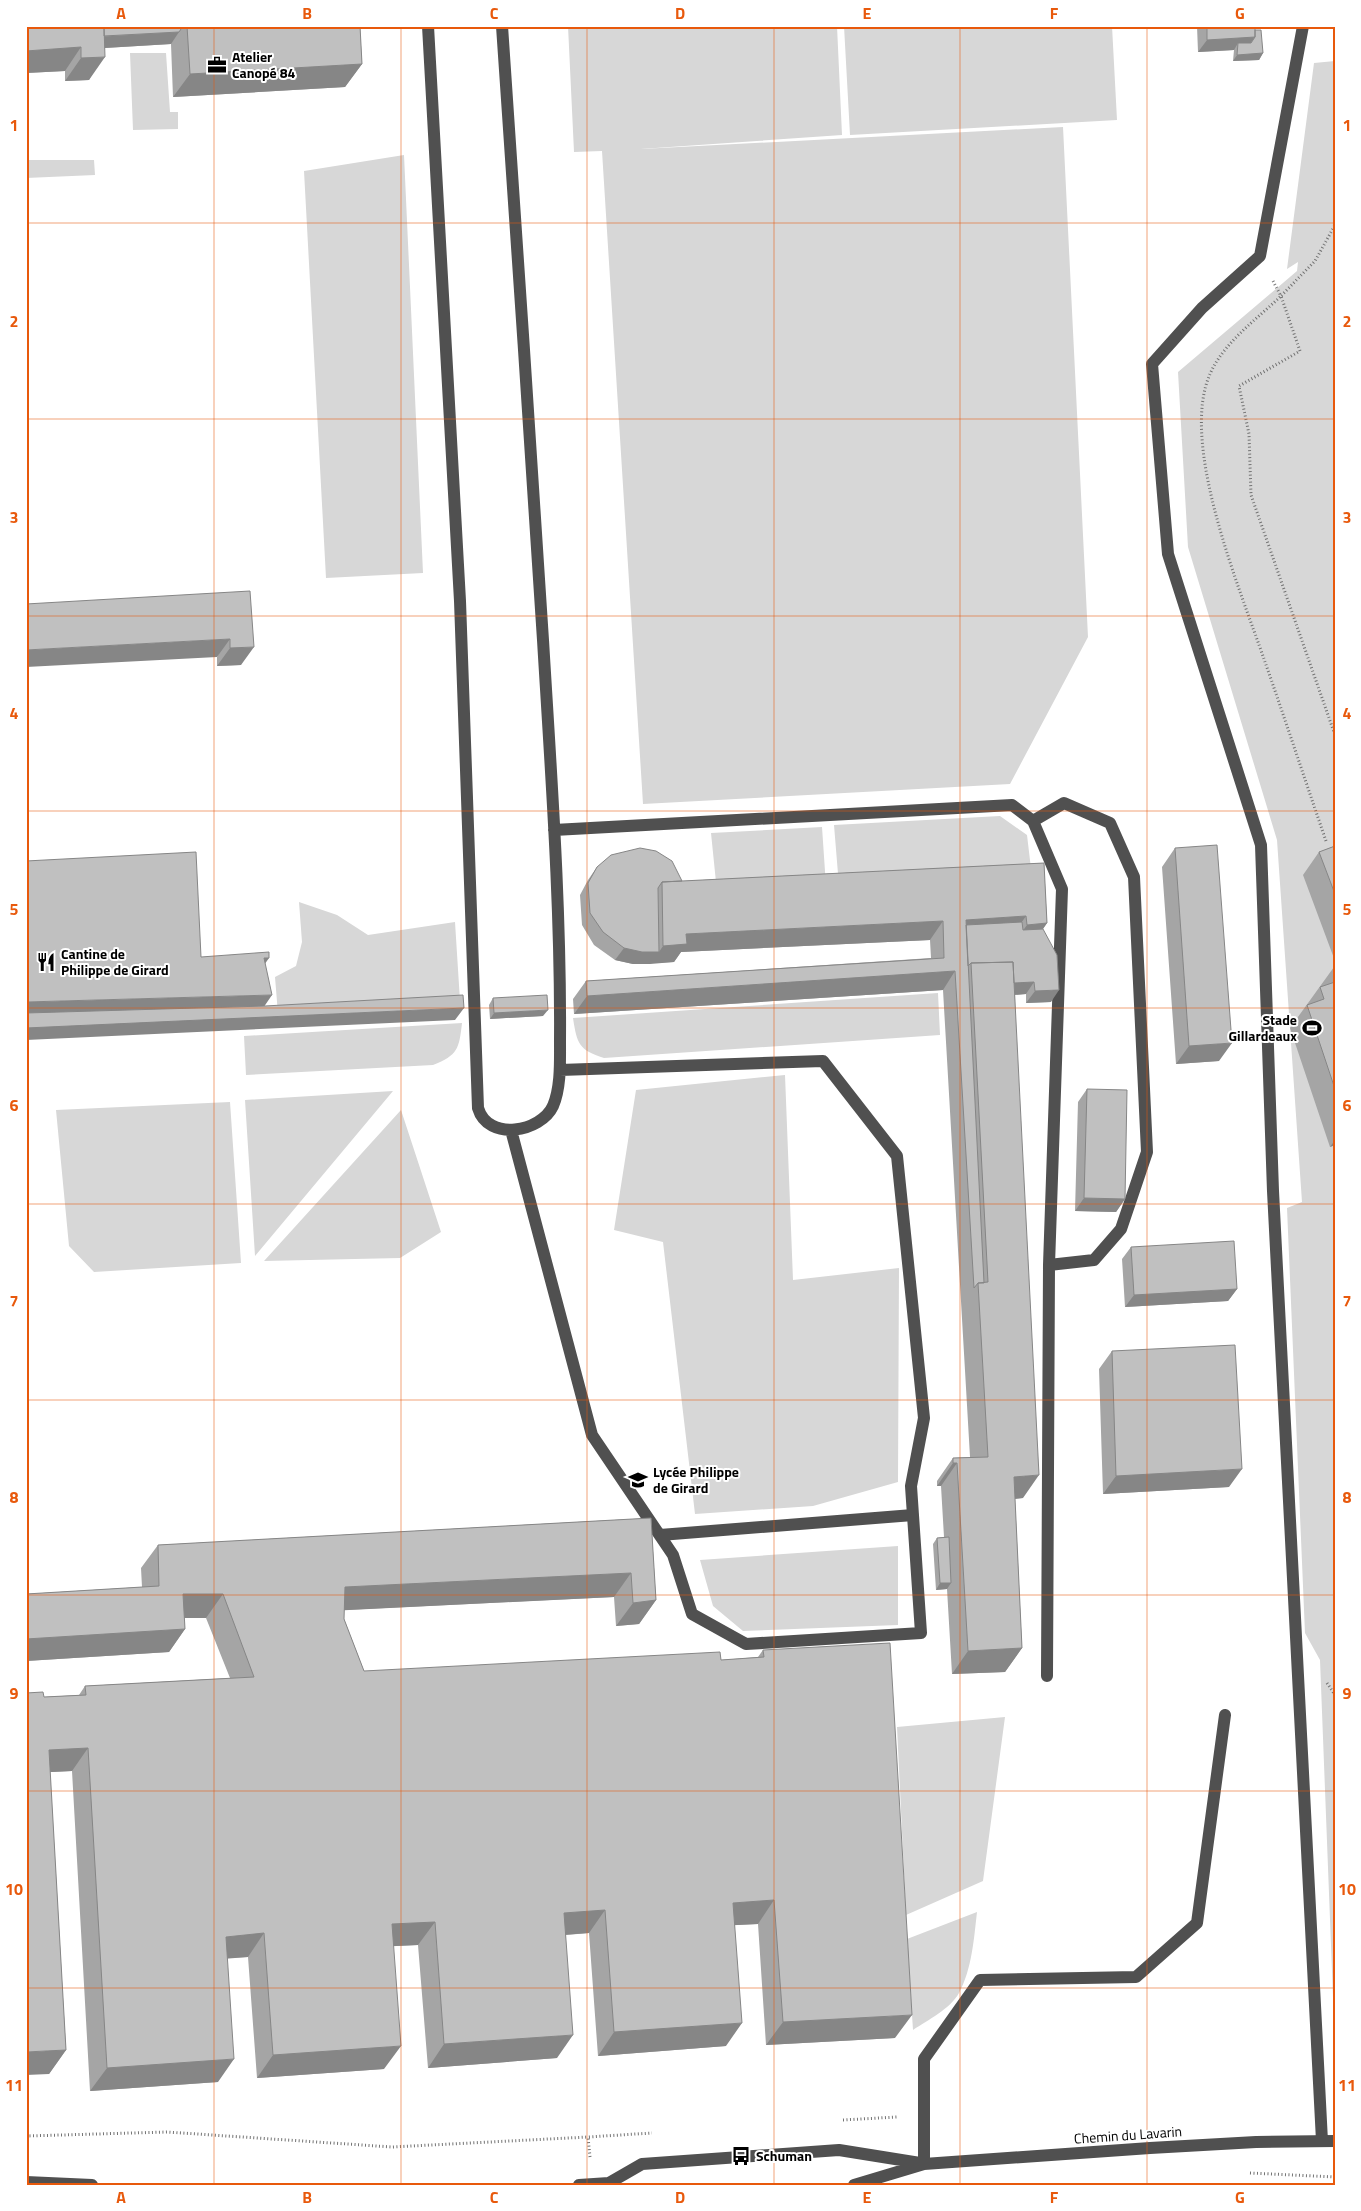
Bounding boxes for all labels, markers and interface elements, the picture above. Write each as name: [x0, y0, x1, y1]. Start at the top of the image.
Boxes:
text: A: [116, 1, 126, 25]
text: B: [302, 1, 312, 25]
text: C: [490, 1, 499, 25]
text: D: [675, 1, 685, 25]
text: E: [863, 1, 872, 25]
text: F: [1050, 1, 1059, 25]
text: G: [1235, 1, 1245, 25]
place label: Atelier Canopé 84: [232, 46, 296, 83]
office icon: Atelier Canopé 84: [206, 54, 228, 76]
text: 1: [10, 113, 18, 137]
text: 1: [1343, 113, 1351, 137]
text: 2: [10, 309, 18, 333]
text: 2: [1343, 309, 1351, 333]
text: 3: [10, 505, 18, 529]
text: 3: [1343, 505, 1351, 529]
text: 4: [10, 701, 19, 725]
text: 4: [1343, 701, 1352, 725]
text: 5: [10, 897, 19, 921]
text: 5: [1343, 897, 1352, 921]
place label: Cantine de Philippe de Girard: [61, 943, 169, 980]
restaurant icon: Cantine de Philippe de Girard: [35, 951, 57, 973]
place label: Stade Gillardeaux: [1229, 1009, 1297, 1046]
sports icon: Stade Gillardeaux: [1301, 1017, 1323, 1039]
text: 6: [10, 1093, 19, 1117]
text: 6: [1343, 1093, 1352, 1117]
text: 7: [10, 1289, 18, 1313]
text: 7: [1343, 1289, 1351, 1313]
place label: Lycée Philippe de Girard: [653, 1461, 739, 1498]
school or university icon: Lycée Philippe de Girard: [627, 1469, 649, 1491]
text: 8: [10, 1485, 19, 1509]
text: 8: [1343, 1485, 1352, 1509]
text: 9: [10, 1681, 19, 1705]
text: 9: [1343, 1681, 1352, 1705]
text: 10: [5, 1877, 23, 1901]
text: 10: [1338, 1877, 1356, 1901]
text: 11: [5, 2073, 23, 2097]
text: 11: [1338, 2073, 1356, 2097]
street label: Chemin du Lavarin: [1073, 2120, 1183, 2149]
bus stop icon: Schuman: [730, 2145, 752, 2167]
place label: Schuman: [756, 2145, 812, 2166]
text: A: [116, 2185, 126, 2209]
text: B: [302, 2185, 312, 2209]
text: C: [490, 2185, 499, 2209]
text: D: [675, 2185, 685, 2209]
text: E: [863, 2185, 872, 2209]
text: F: [1050, 2185, 1059, 2209]
text: G: [1235, 2185, 1245, 2209]

